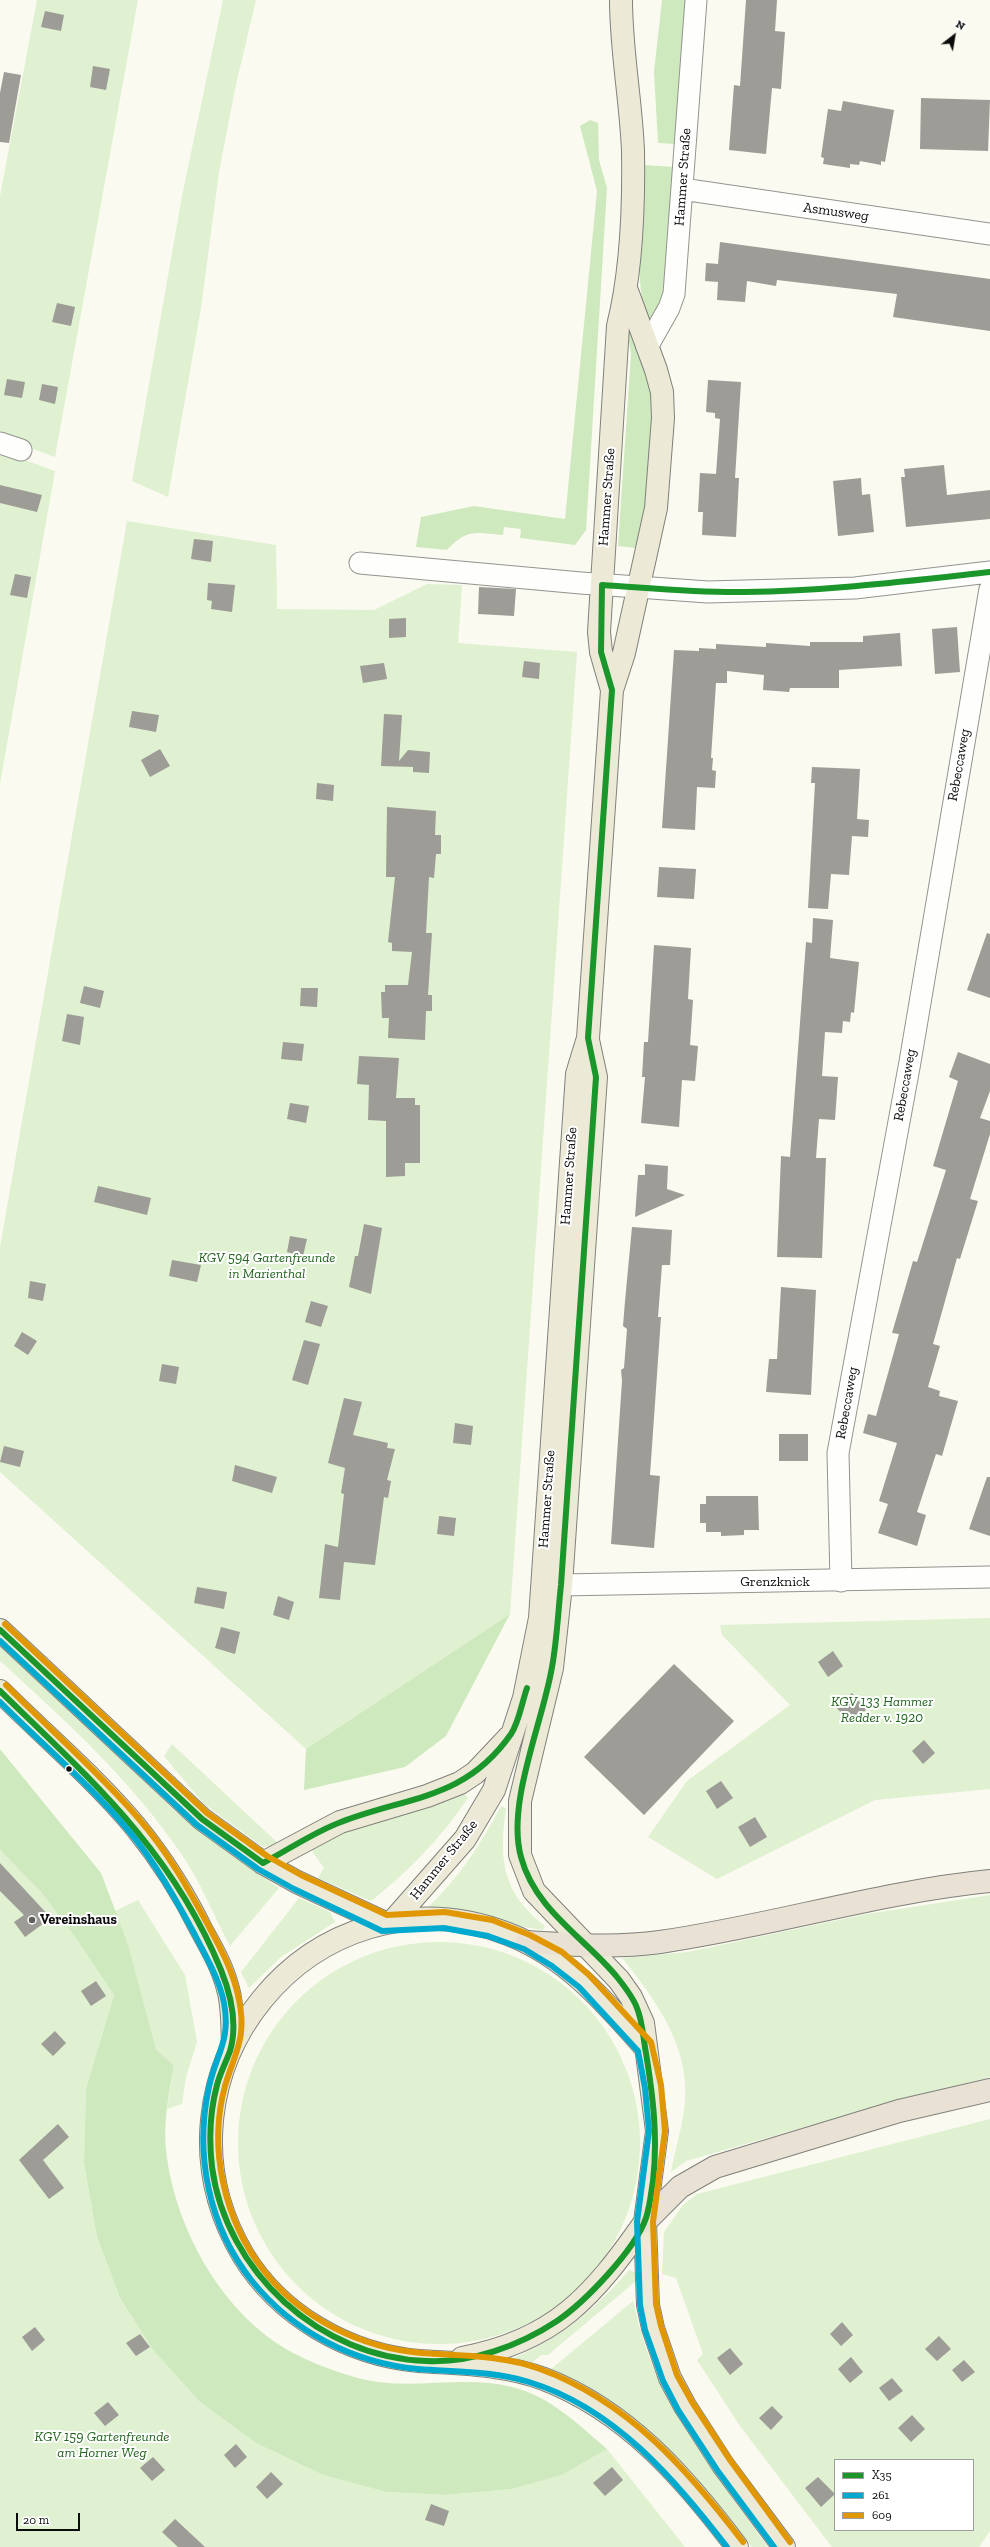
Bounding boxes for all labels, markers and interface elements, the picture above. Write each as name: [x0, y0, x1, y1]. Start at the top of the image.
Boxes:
north arrow: [934, 16, 974, 56]
text: N: [954, 18, 967, 33]
street label: Hammer Straße: [671, 128, 695, 226]
street label: Asmusweg: [802, 199, 870, 225]
street label: Hammer Straße: [595, 448, 619, 546]
street label: Rebeccaweg: [944, 727, 974, 803]
street label: Rebeccaweg: [890, 1047, 920, 1123]
street label: Hammer Straße: [557, 1127, 581, 1225]
park label: KGV 594 Gartenfreunde in Marienthal: [199, 1250, 335, 1282]
street label: Rebeccaweg: [832, 1365, 862, 1441]
street label: Hammer Straße: [535, 1450, 559, 1548]
street label: Grenzknick: [740, 1574, 810, 1590]
park label: KGV 133 Hammer Redder v. 1920: [831, 1694, 933, 1726]
unlabelled marker: [64, 1764, 74, 1774]
street label: Hammer Straße: [407, 1817, 481, 1903]
place label: Vereinshaus: [40, 1912, 117, 1928]
marker: Vereinshaus: [27, 1915, 37, 1925]
park label: KGV 159 Gartenfreunde am Horner Weg: [35, 2429, 169, 2462]
legend: [834, 2459, 974, 2531]
text: X35: [872, 2468, 892, 2482]
text: 261: [872, 2488, 889, 2502]
scale bar: [18, 2505, 82, 2531]
text: 609: [872, 2508, 892, 2522]
text: 20 m: [23, 2513, 49, 2527]

